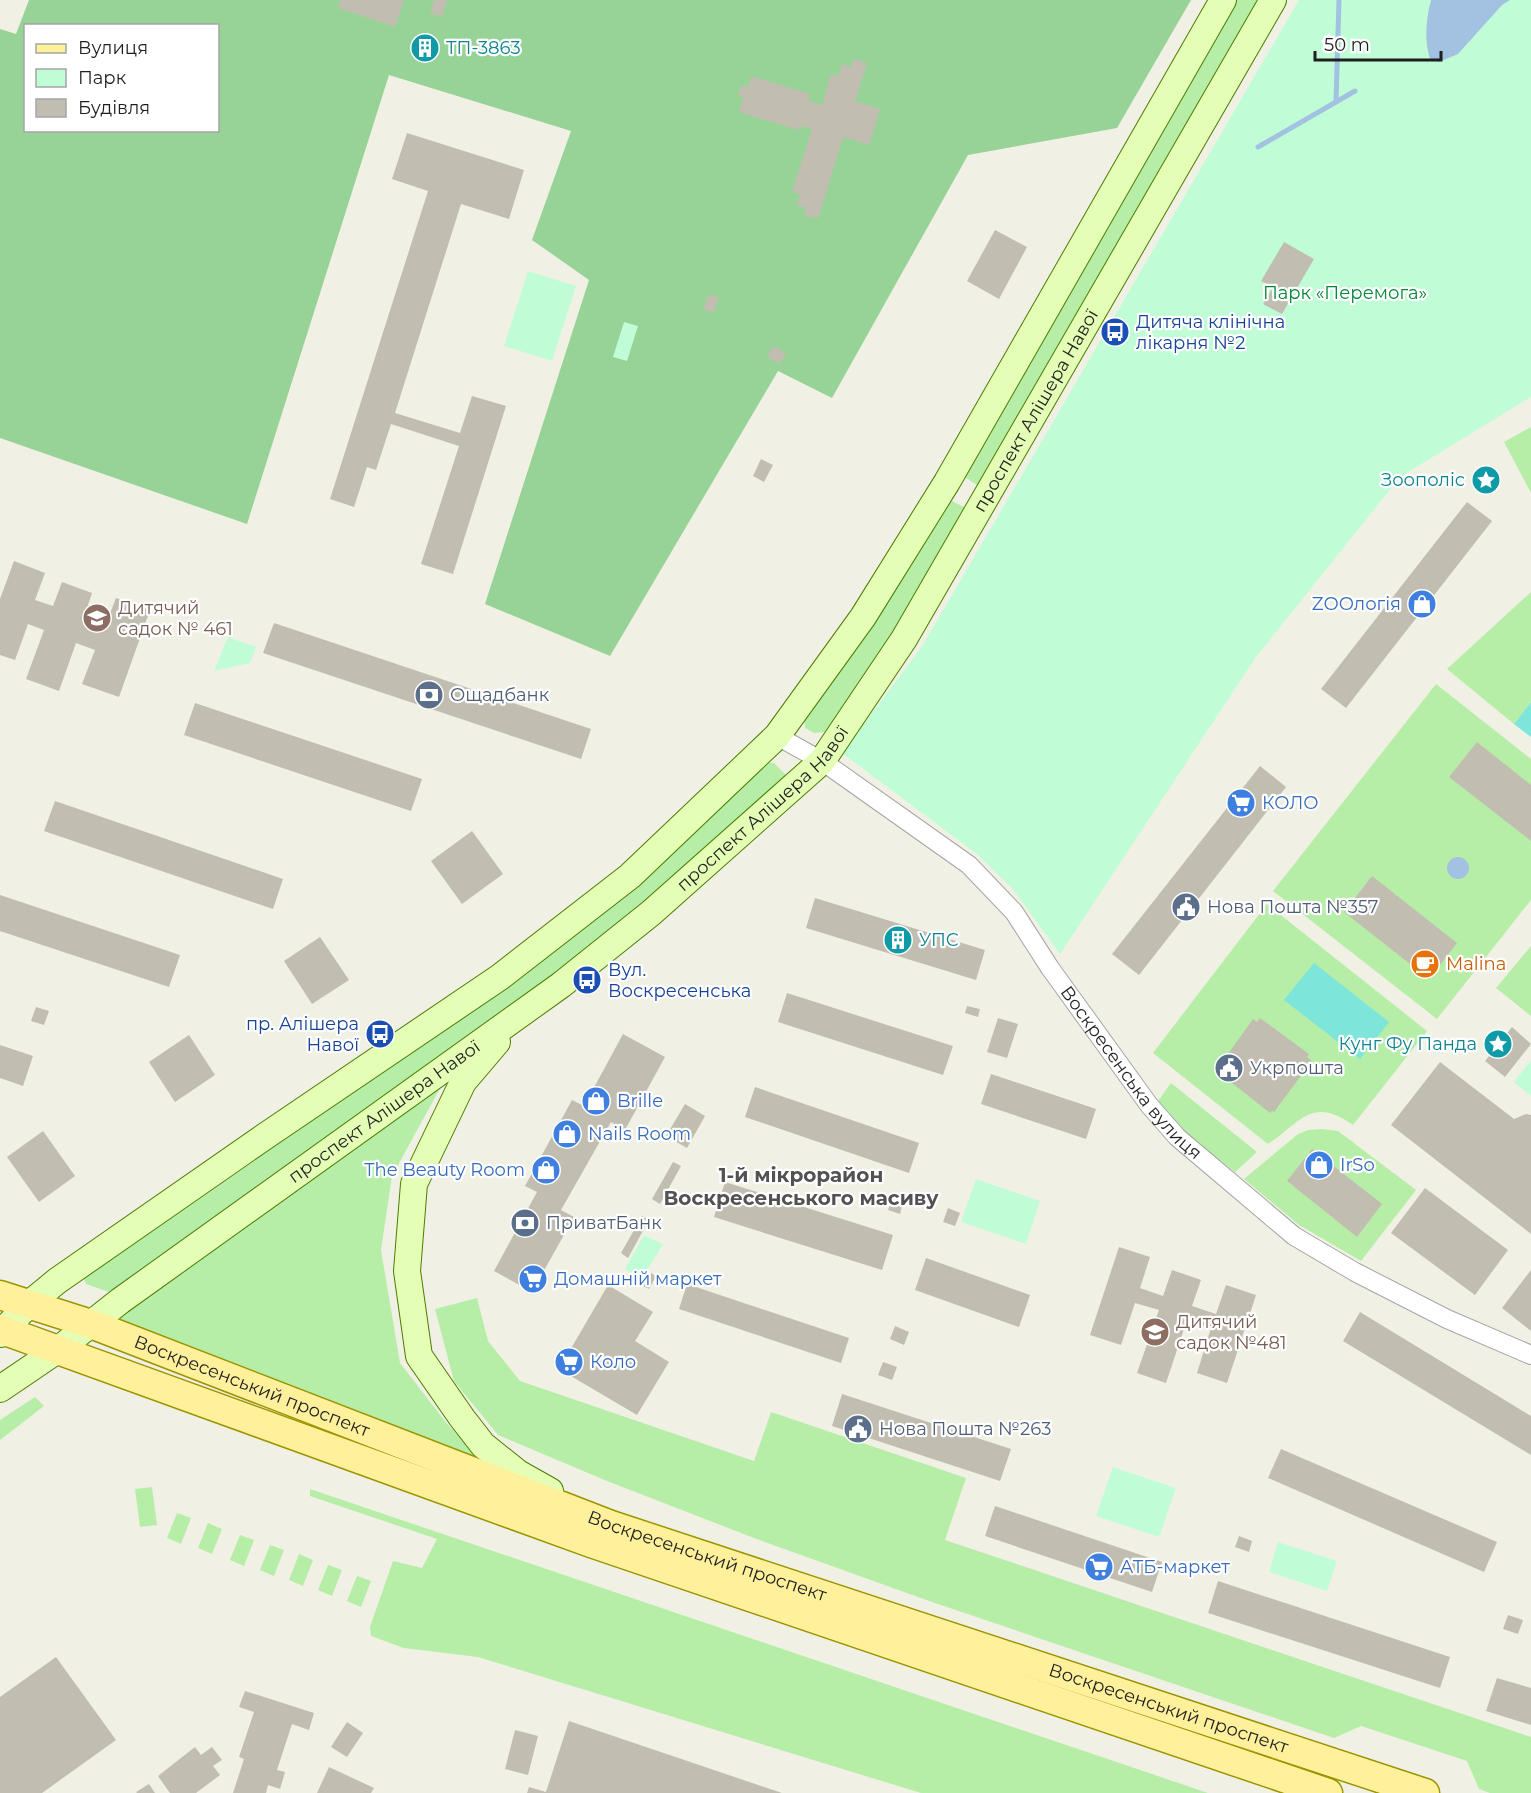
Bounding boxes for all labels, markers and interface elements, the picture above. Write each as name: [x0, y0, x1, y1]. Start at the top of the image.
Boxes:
legend: [24, 24, 219, 132]
scale bar: [1315, 24, 1441, 62]
building icon: ТП-3863: [409, 32, 441, 64]
text: 50 m: [1324, 34, 1370, 56]
text: Вулиця: [78, 37, 148, 59]
place label: ТП-3863: [446, 37, 521, 59]
text: Парк: [78, 67, 127, 89]
text: Будівля: [78, 97, 150, 119]
park label: Парк «Перемога»: [1263, 282, 1427, 304]
street label: проспект Алішера Навої: [969, 305, 1103, 516]
place label: Дитяча клінічна лікарня №2: [1136, 311, 1285, 354]
bus stop icon: Дитяча клінічна лікарня №2: [1099, 316, 1131, 348]
place icon: Зоополіс: [1470, 464, 1502, 496]
place label: Зоополіс: [1381, 469, 1465, 491]
shop icon: ZООлогія: [1406, 588, 1438, 620]
place label: ZООлогія: [1312, 593, 1401, 615]
place label: Дитячий садок № 461: [118, 597, 233, 640]
school or university icon: Дитячий садок № 461: [81, 602, 113, 634]
bank icon: Ощадбанк: [413, 679, 445, 711]
place label: Ощадбанк: [450, 684, 550, 706]
street label: проспект Алішера Навої: [672, 722, 853, 896]
supermarket icon: КОЛО: [1225, 787, 1257, 819]
place label: КОЛО: [1262, 792, 1319, 814]
public building icon: Нова Пошта №357: [1170, 891, 1202, 923]
place label: Нова Пошта №357: [1207, 896, 1378, 918]
building icon: УПС: [882, 924, 914, 956]
place label: УПС: [919, 929, 959, 951]
cafe icon: Malina: [1409, 948, 1441, 980]
place label: Malina: [1446, 953, 1506, 975]
place label: Вул. Воскресенська: [608, 959, 751, 1002]
bus stop icon: Вул. Воскресенська: [571, 964, 603, 996]
street label: Воскресенська вулиця: [1056, 982, 1206, 1164]
place label: пр. Алішера Навої: [246, 1013, 359, 1056]
bus stop icon: пр. Алішера Навої: [364, 1018, 396, 1050]
place icon: Кунг Фу Панда: [1482, 1028, 1514, 1060]
place label: Кунг Фу Панда: [1338, 1033, 1477, 1055]
street label: проспект Алішера Навої: [284, 1035, 484, 1188]
public building icon: Укрпошта: [1213, 1052, 1245, 1084]
place label: Укрпошта: [1250, 1057, 1344, 1079]
shop icon: Brille: [580, 1085, 612, 1117]
place label: Brille: [617, 1090, 663, 1112]
shop icon: Nails Room: [551, 1118, 583, 1150]
place label: Nails Room: [588, 1123, 691, 1145]
shop icon: IrSo: [1303, 1149, 1335, 1181]
shop icon: The Beauty Room: [530, 1154, 562, 1186]
place label: IrSo: [1340, 1154, 1375, 1176]
place label: The Beauty Room: [364, 1159, 525, 1181]
district label: 1-й мікрорайон Воскресенського масиву: [663, 1163, 939, 1210]
bank icon: ПриватБанк: [509, 1207, 541, 1239]
place label: ПриватБанк: [546, 1212, 662, 1234]
supermarket icon: Домашній маркет: [517, 1263, 549, 1295]
place label: Домашній маркет: [554, 1268, 722, 1290]
place label: Дитячий садок №481: [1176, 1311, 1286, 1354]
school or university icon: Дитячий садок №481: [1139, 1316, 1171, 1348]
street label: Воскресенський проспект: [131, 1331, 373, 1442]
supermarket icon: Коло: [553, 1346, 585, 1378]
place label: Коло: [590, 1351, 636, 1373]
public building icon: Нова Пошта №263: [842, 1413, 874, 1445]
place label: Нова Пошта №263: [879, 1418, 1051, 1440]
street label: Воскресенський проспект: [584, 1506, 830, 1606]
supermarket icon: АТБ-маркет: [1083, 1551, 1115, 1583]
place label: АТБ-маркет: [1120, 1556, 1230, 1578]
street label: Воскресенський проспект: [1046, 1659, 1292, 1758]

